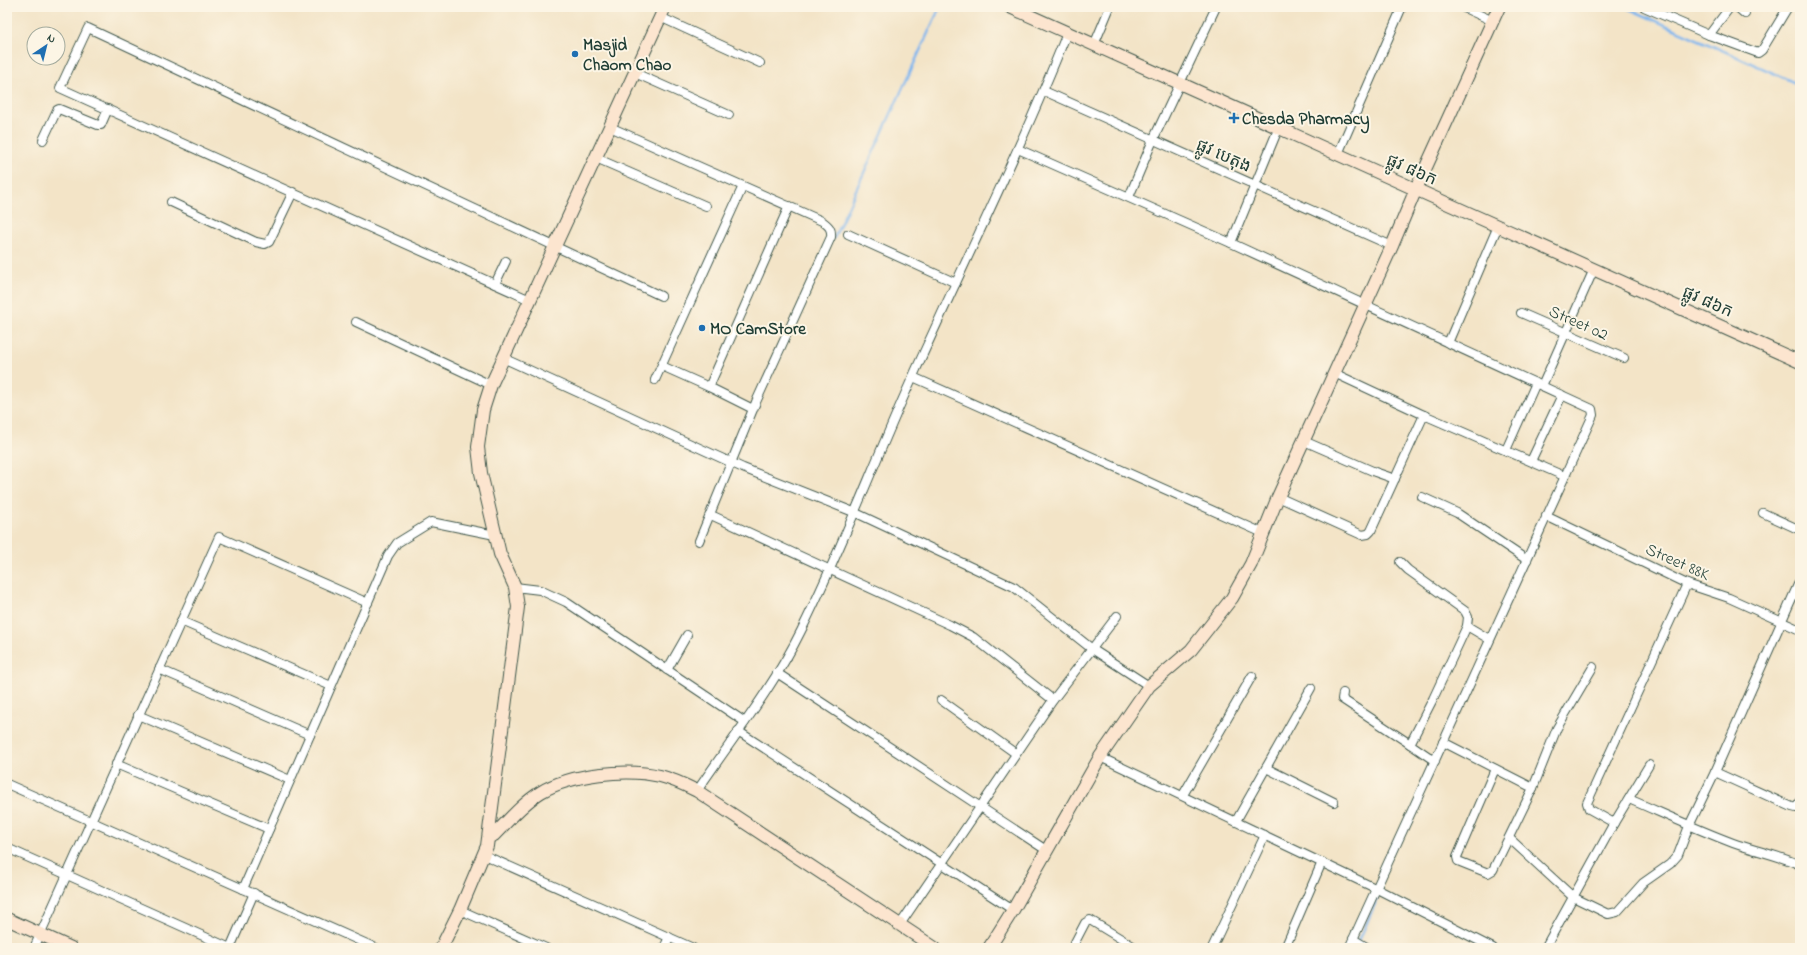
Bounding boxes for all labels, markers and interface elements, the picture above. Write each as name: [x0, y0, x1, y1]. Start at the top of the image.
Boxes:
north arrow: [26, 26, 66, 66]
text: N: [44, 30, 59, 47]
place label: Masjid Chaom Chao: [583, 33, 671, 78]
marker: Masjid Chaom Chao: [570, 49, 580, 59]
place label: Chesda Pharmacy: [1242, 107, 1370, 134]
marker: Chesda Pharmacy: [1229, 113, 1239, 123]
street label: ផ្លូវ បេតុង: [1191, 133, 1255, 181]
street label: ផ្លូវ ៨៦ក: [1382, 148, 1441, 194]
street label: ផ្លូវ ៨៦ក: [1678, 280, 1737, 326]
street label: Street 02: [1545, 299, 1612, 348]
place label: MO CamStore: [710, 317, 807, 342]
marker: MO CamStore: [697, 323, 707, 333]
street label: Street 88K: [1641, 537, 1714, 588]

